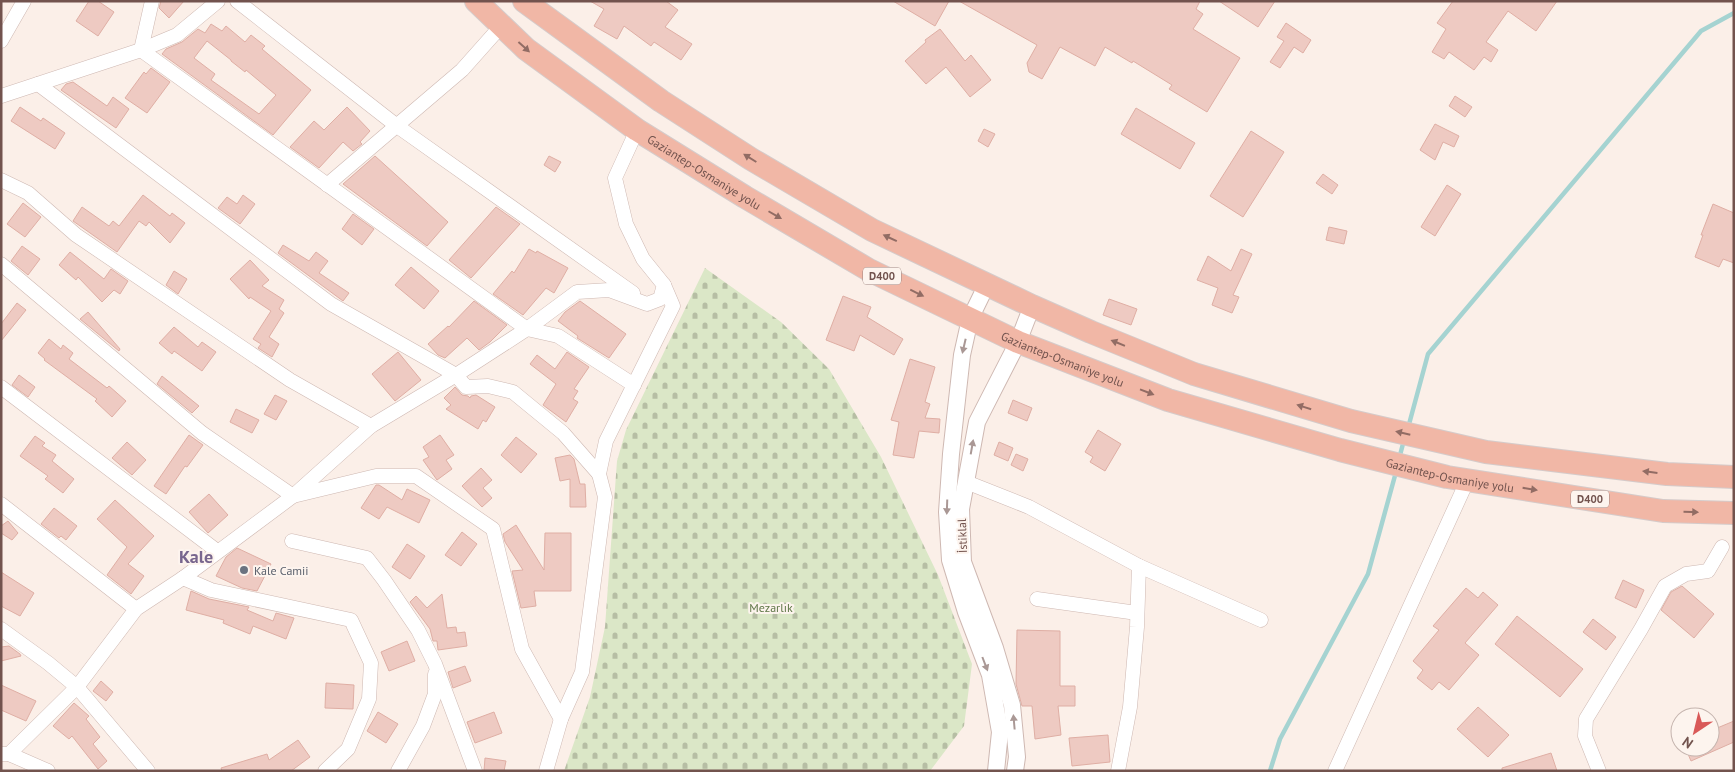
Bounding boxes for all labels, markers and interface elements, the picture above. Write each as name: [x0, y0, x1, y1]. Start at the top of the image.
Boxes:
one-way arrow: [518, 41, 530, 53]
street label: Gaziantep-Osmaniye yolu: [645, 131, 764, 212]
one-way arrow: [743, 153, 756, 162]
one-way arrow: [768, 211, 782, 219]
one-way arrow: [883, 234, 898, 243]
road number: D400: [863, 268, 901, 284]
one-way arrow: [910, 290, 924, 298]
street label: Gaziantep-Osmaniye yolu: [999, 328, 1126, 390]
one-way arrow: [960, 338, 968, 353]
one-way arrow: [1110, 338, 1125, 346]
one-way arrow: [1140, 388, 1155, 396]
one-way arrow: [1296, 403, 1311, 411]
one-way arrow: [1395, 429, 1410, 437]
one-way arrow: [969, 438, 977, 454]
street label: Gaziantep-Osmaniye yolu: [1384, 454, 1515, 495]
one-way arrow: [1642, 468, 1658, 476]
one-way arrow: [1522, 486, 1538, 494]
road number: D400: [1571, 490, 1609, 508]
one-way arrow: [943, 500, 951, 516]
one-way arrow: [1683, 508, 1699, 516]
street label: İstiklal: [954, 518, 970, 554]
district label: Kale: [179, 545, 213, 568]
place label: Kale Camii: [254, 563, 309, 578]
marker: Kale Camii: [238, 564, 250, 576]
park label: Mezarlık: [749, 600, 793, 615]
one-way arrow: [982, 657, 990, 671]
north arrow: [1670, 707, 1720, 757]
one-way arrow: [1010, 714, 1018, 730]
text: N: [1679, 733, 1696, 753]

